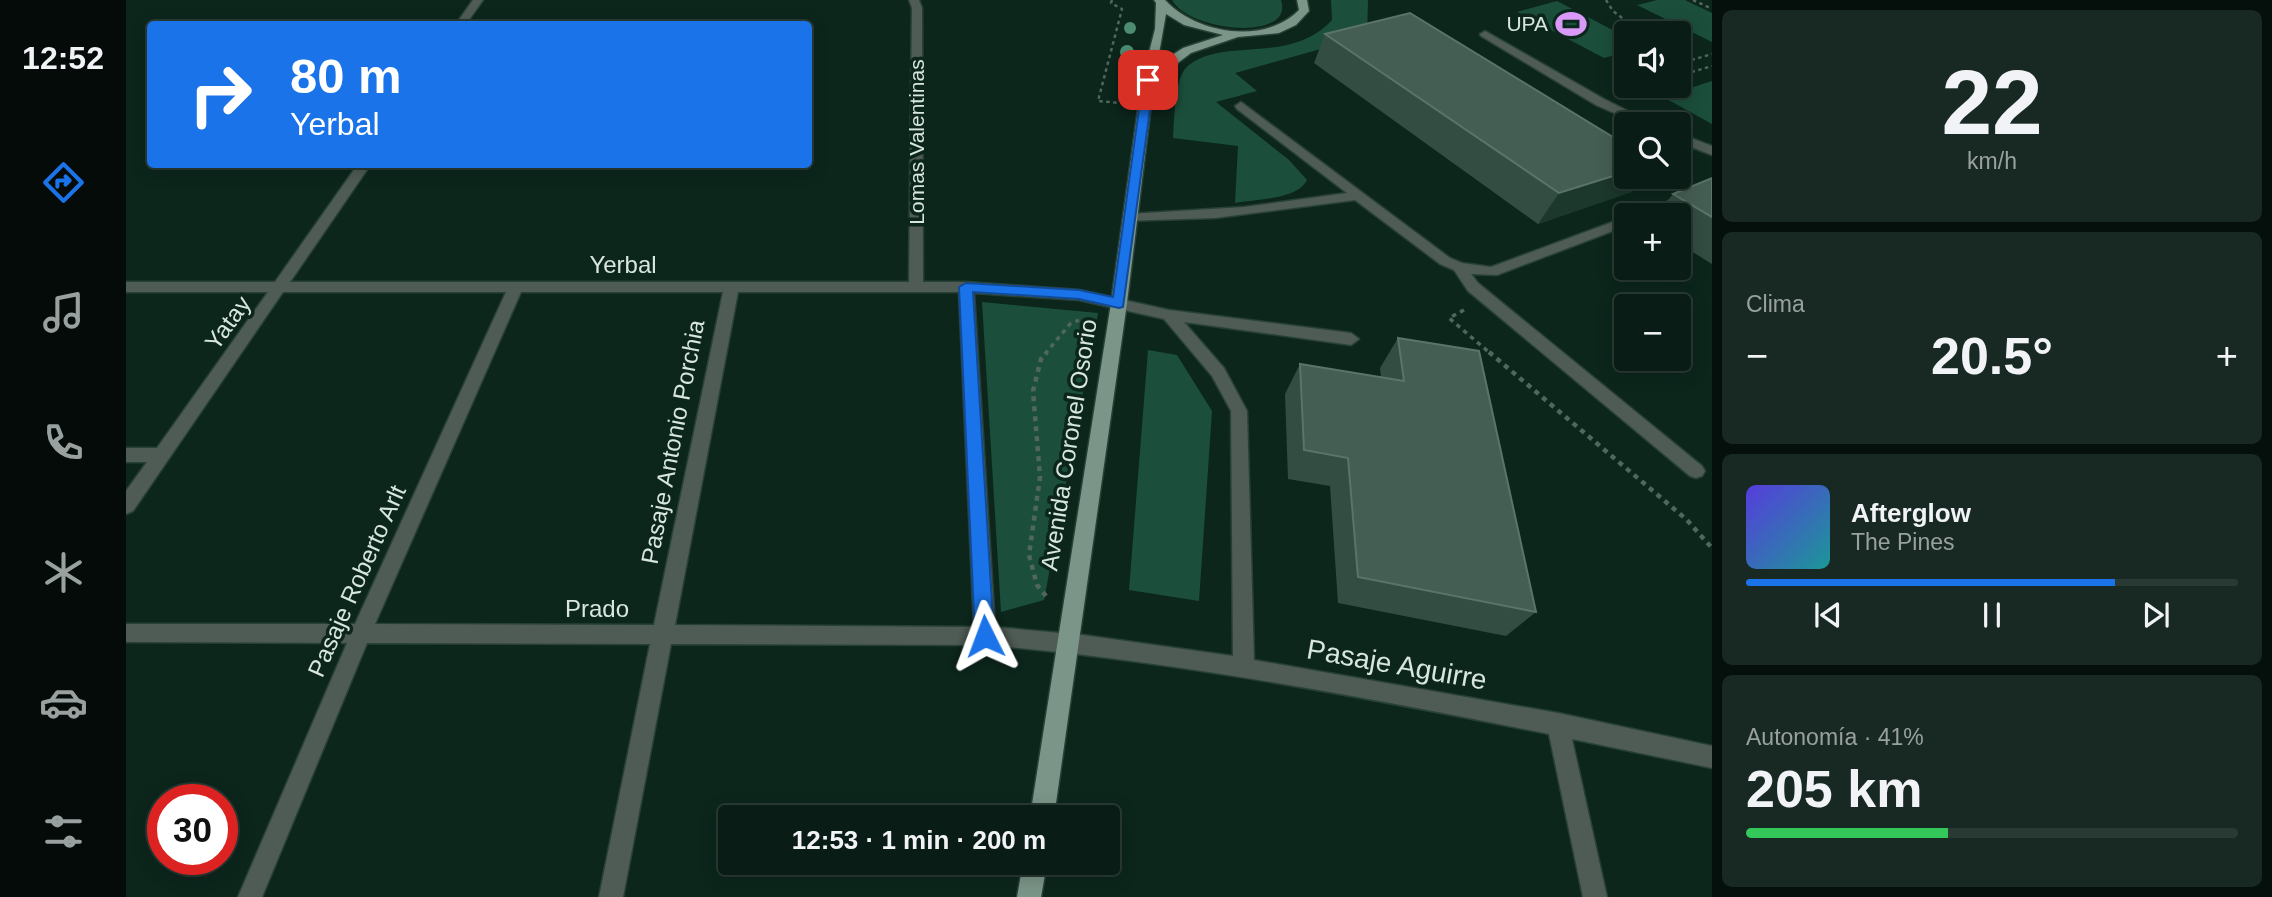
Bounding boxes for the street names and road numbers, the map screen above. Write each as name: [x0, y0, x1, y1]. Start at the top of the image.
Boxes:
street label: Lomas Valentinas: [905, 59, 928, 225]
street label: Yerbal: [589, 251, 657, 278]
street label: Yatay: [199, 291, 256, 355]
street label: Pasaje Antonio Porchia: [636, 317, 710, 566]
street label: Avenida Coronel Osorio: [1035, 317, 1102, 573]
street label: Pasaje Roberto Arlt: [302, 481, 411, 681]
street label: Prado: [565, 595, 629, 622]
street label: Pasaje Aguirre: [1305, 633, 1489, 696]

